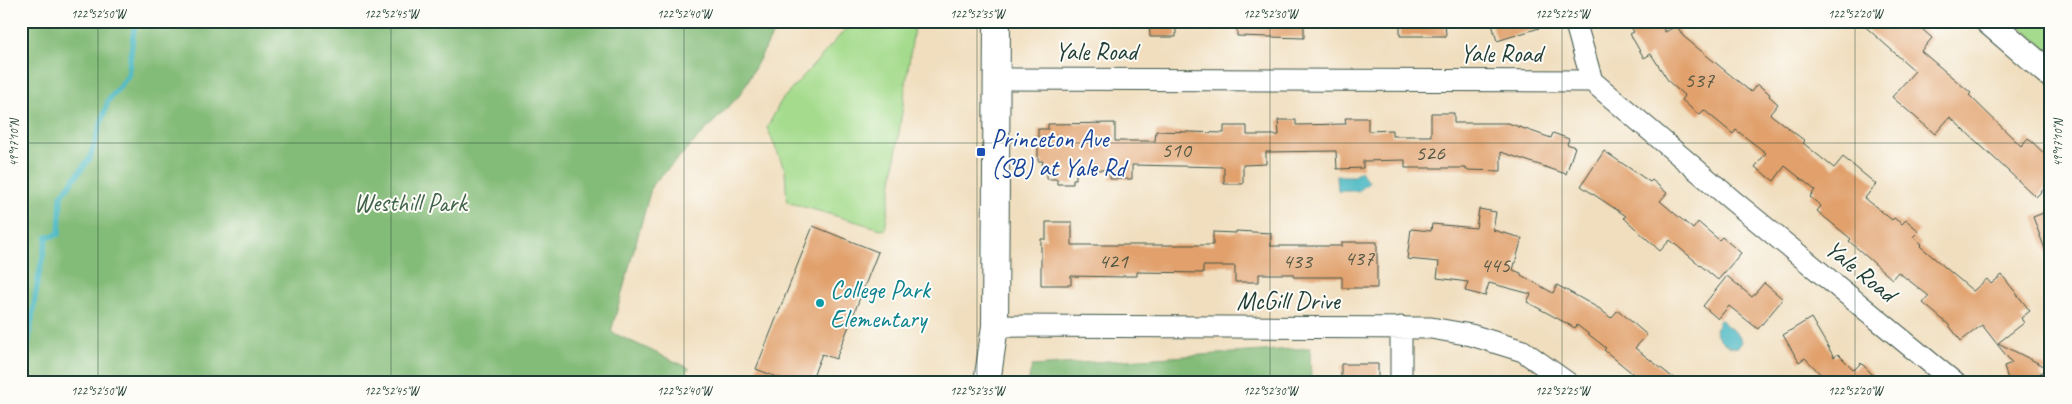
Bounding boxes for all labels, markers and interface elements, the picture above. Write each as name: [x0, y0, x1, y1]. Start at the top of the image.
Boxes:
text: 122°52'50"W: [71, 6, 127, 22]
text: 122°52'45"W: [364, 6, 420, 22]
text: 122°52'40"W: [657, 6, 713, 22]
text: 122°52'35"W: [950, 6, 1006, 22]
text: 122°52'30"W: [1243, 6, 1299, 22]
text: 122°52'25"W: [1535, 6, 1591, 22]
text: 122°52'20"W: [1828, 6, 1884, 22]
street label: Yale Road: [1055, 36, 1141, 68]
street label: Yale Road: [1460, 38, 1546, 70]
house number: 537: [1684, 66, 1715, 94]
text: 49°17'10"N: [6, 118, 22, 167]
text: 49°17'10"N: [2050, 118, 2066, 167]
place label: Princeton Ave (SB) at Yale Rd: [991, 123, 1128, 184]
house number: 510: [1161, 136, 1193, 164]
house number: 526: [1415, 139, 1446, 167]
marker: Princeton Ave (SB) at Yale Rd: [975, 146, 987, 158]
park label: Westhill Park: [354, 187, 468, 219]
street label: Yale Road: [1818, 232, 1906, 312]
house number: 437: [1344, 244, 1375, 272]
house number: 421: [1098, 247, 1129, 275]
house number: 433: [1282, 247, 1314, 275]
house number: 445: [1480, 251, 1511, 279]
place label: College Park Elementary: [830, 274, 932, 335]
street label: McGill Drive: [1236, 285, 1341, 317]
marker: College Park Elementary: [814, 297, 826, 309]
text: 122°52'50"W: [71, 383, 127, 399]
text: 122°52'45"W: [364, 383, 420, 399]
text: 122°52'40"W: [657, 383, 713, 399]
text: 122°52'35"W: [950, 383, 1006, 399]
text: 122°52'30"W: [1243, 383, 1299, 399]
text: 122°52'25"W: [1535, 383, 1591, 399]
text: 122°52'20"W: [1828, 383, 1884, 399]

